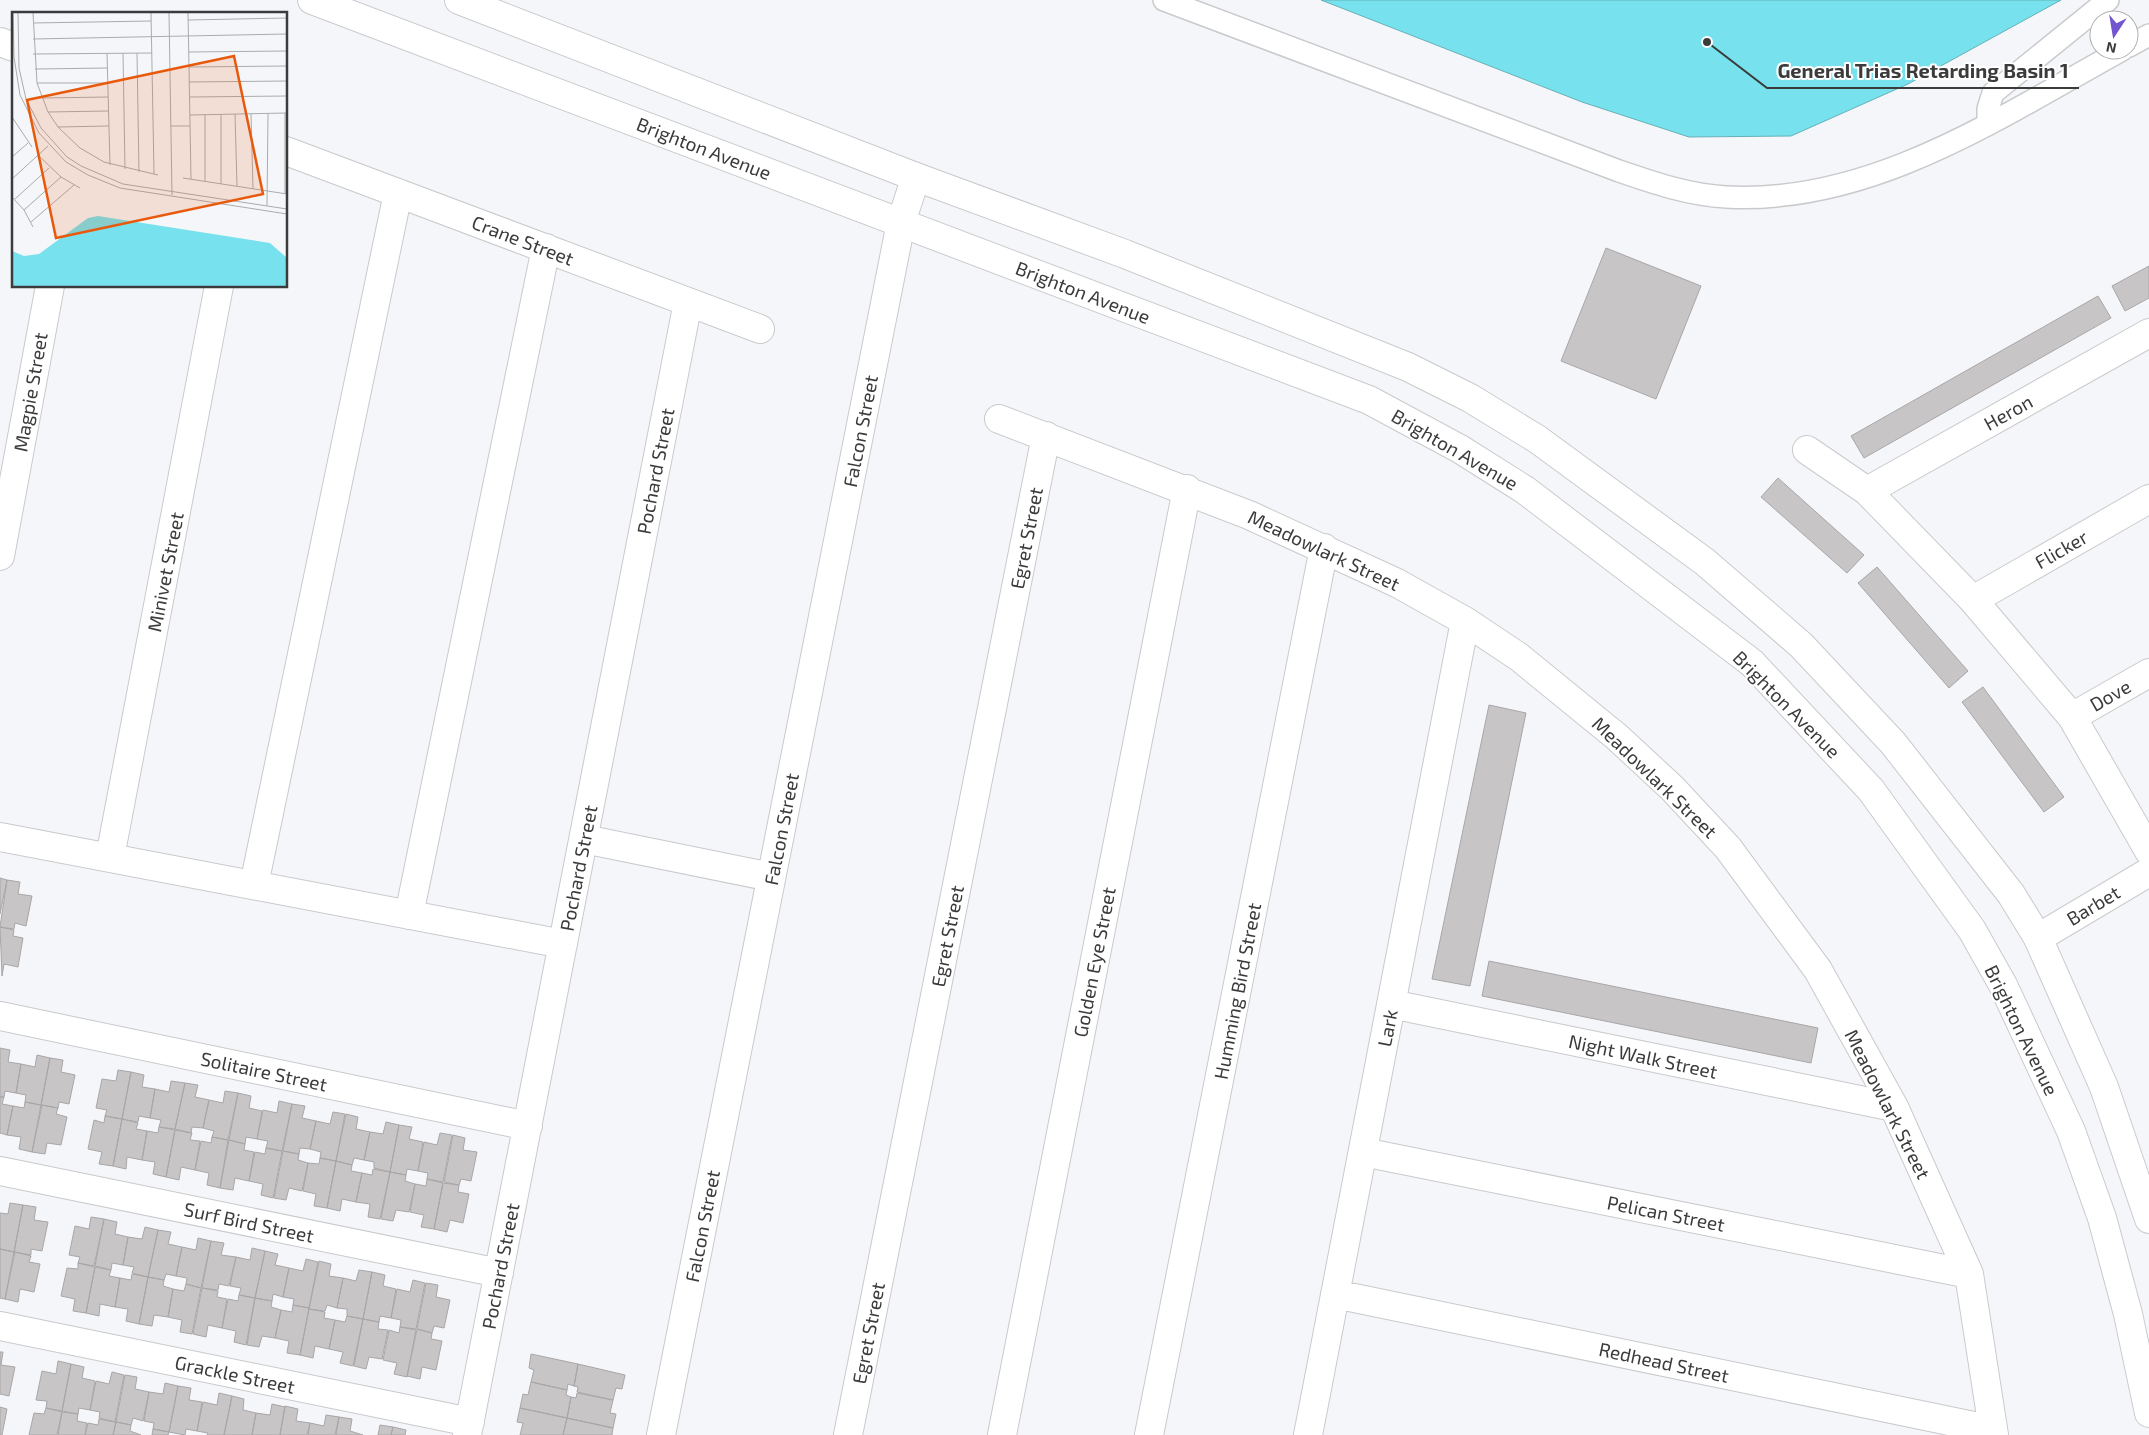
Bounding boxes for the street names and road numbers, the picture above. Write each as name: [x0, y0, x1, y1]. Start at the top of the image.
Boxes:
street label: Brighton Avenue: [633, 112, 775, 184]
street label: Crane Street: [469, 210, 577, 270]
street label: Brighton Avenue: [1012, 256, 1154, 328]
street label: Magpie Street: [8, 331, 52, 453]
street label: Falcon Street: [838, 373, 882, 489]
street label: Heron: [1980, 389, 2036, 435]
street label: Brighton Avenue: [1388, 403, 1522, 495]
street label: Pochard Street: [631, 406, 679, 536]
street label: Egret Street: [1005, 485, 1047, 591]
street label: Meadowlark Street: [1244, 505, 1404, 595]
street label: Minivet Street: [142, 510, 188, 634]
street label: Flicker: [2031, 525, 2092, 573]
street label: Brighton Avenue: [1729, 646, 1845, 762]
street label: Dove: [2085, 674, 2135, 716]
street label: Meadowlark Street: [1588, 711, 1722, 843]
street label: Falcon Street: [759, 771, 803, 887]
street label: Pochard Street: [554, 803, 602, 933]
street label: Barbet: [2062, 880, 2124, 930]
street label: Egret Street: [926, 883, 968, 989]
street label: Golden Eye Street: [1068, 885, 1120, 1039]
street label: Humming Bird Street: [1209, 901, 1265, 1081]
street label: Brighton Avenue: [1980, 961, 2064, 1099]
street label: Lark: [1372, 1007, 1402, 1049]
street label: Meadowlark Street: [1840, 1025, 1936, 1183]
street label: Night Walk Street: [1567, 1029, 1719, 1083]
street label: Solitaire Street: [199, 1046, 329, 1096]
street label: Falcon Street: [680, 1168, 724, 1284]
street label: Pelican Street: [1605, 1190, 1727, 1236]
street label: Surf Bird Street: [182, 1197, 316, 1247]
street label: Pochard Street: [476, 1201, 524, 1331]
street label: Egret Street: [847, 1280, 889, 1386]
street label: Redhead Street: [1597, 1337, 1731, 1387]
street label: Grackle Street: [173, 1350, 297, 1398]

